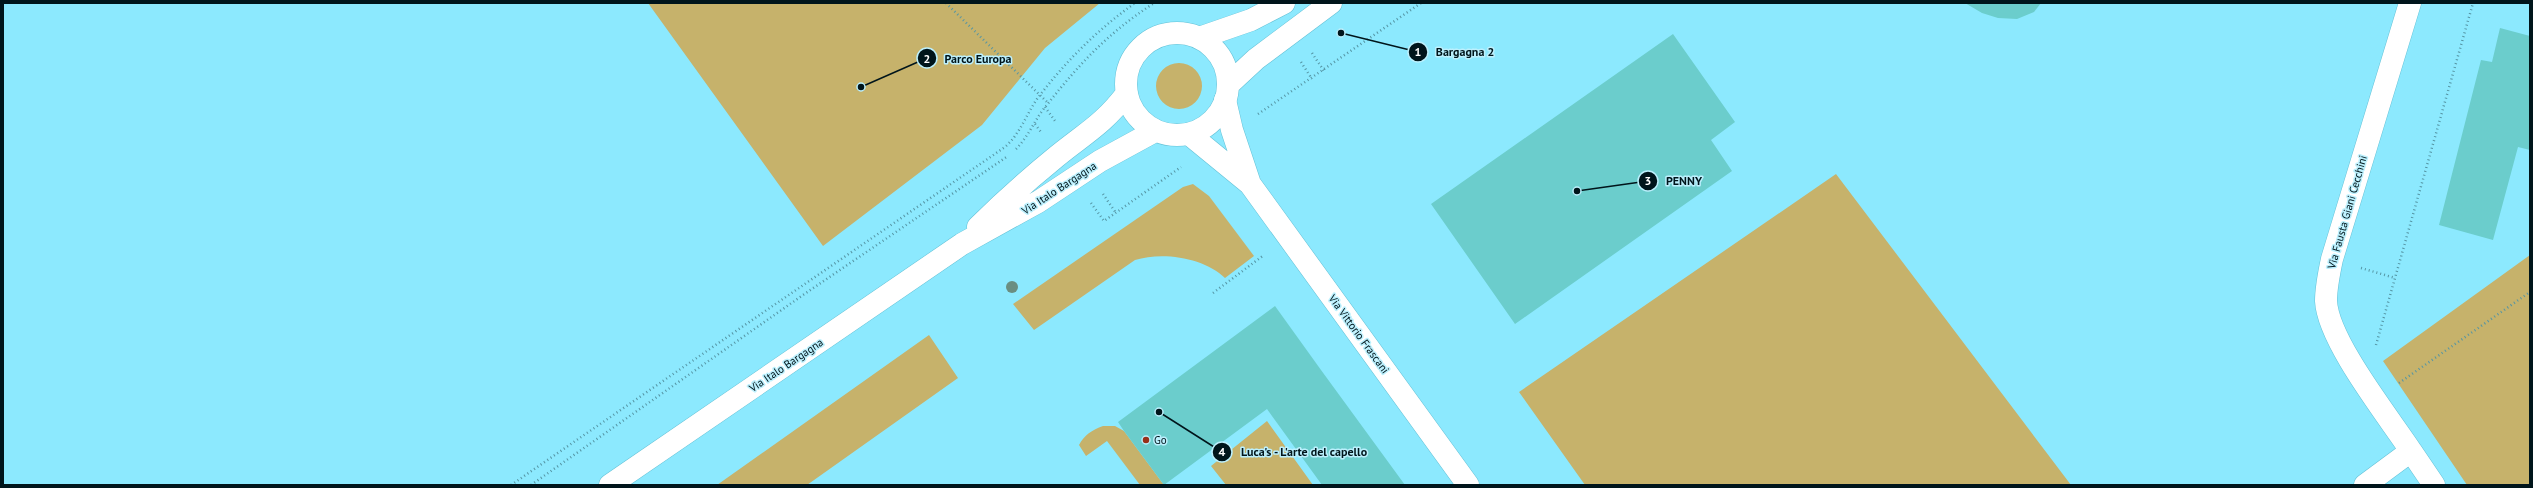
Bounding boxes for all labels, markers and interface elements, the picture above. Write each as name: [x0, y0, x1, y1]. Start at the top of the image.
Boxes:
callout: Bargagna 2: [1408, 40, 1503, 64]
text: 1: [1415, 44, 1421, 59]
text: Bargagna 2: [1436, 44, 1494, 59]
callout: Parco Europa: [917, 46, 1020, 70]
text: 2: [924, 51, 930, 66]
text: Parco Europa: [945, 51, 1012, 66]
street label: Via Fausta Giani Cecchini: [2324, 154, 2370, 271]
street label: Via Italo Bargagna: [1018, 159, 1099, 218]
callout: PENNY: [1638, 169, 1710, 193]
text: 3: [1645, 173, 1651, 188]
text: PENNY: [1666, 173, 1703, 188]
street label: Via Vittorio Frascani: [1325, 291, 1392, 376]
street label: Via Italo Bargagna: [745, 335, 826, 396]
place label: Go: [1154, 433, 1167, 447]
marker: Go: [1141, 435, 1151, 445]
callout: Luca's - L'arte del capello: [1212, 440, 1376, 464]
text: 4: [1219, 444, 1226, 459]
text: Luca's - L'arte del capello: [1241, 444, 1368, 459]

